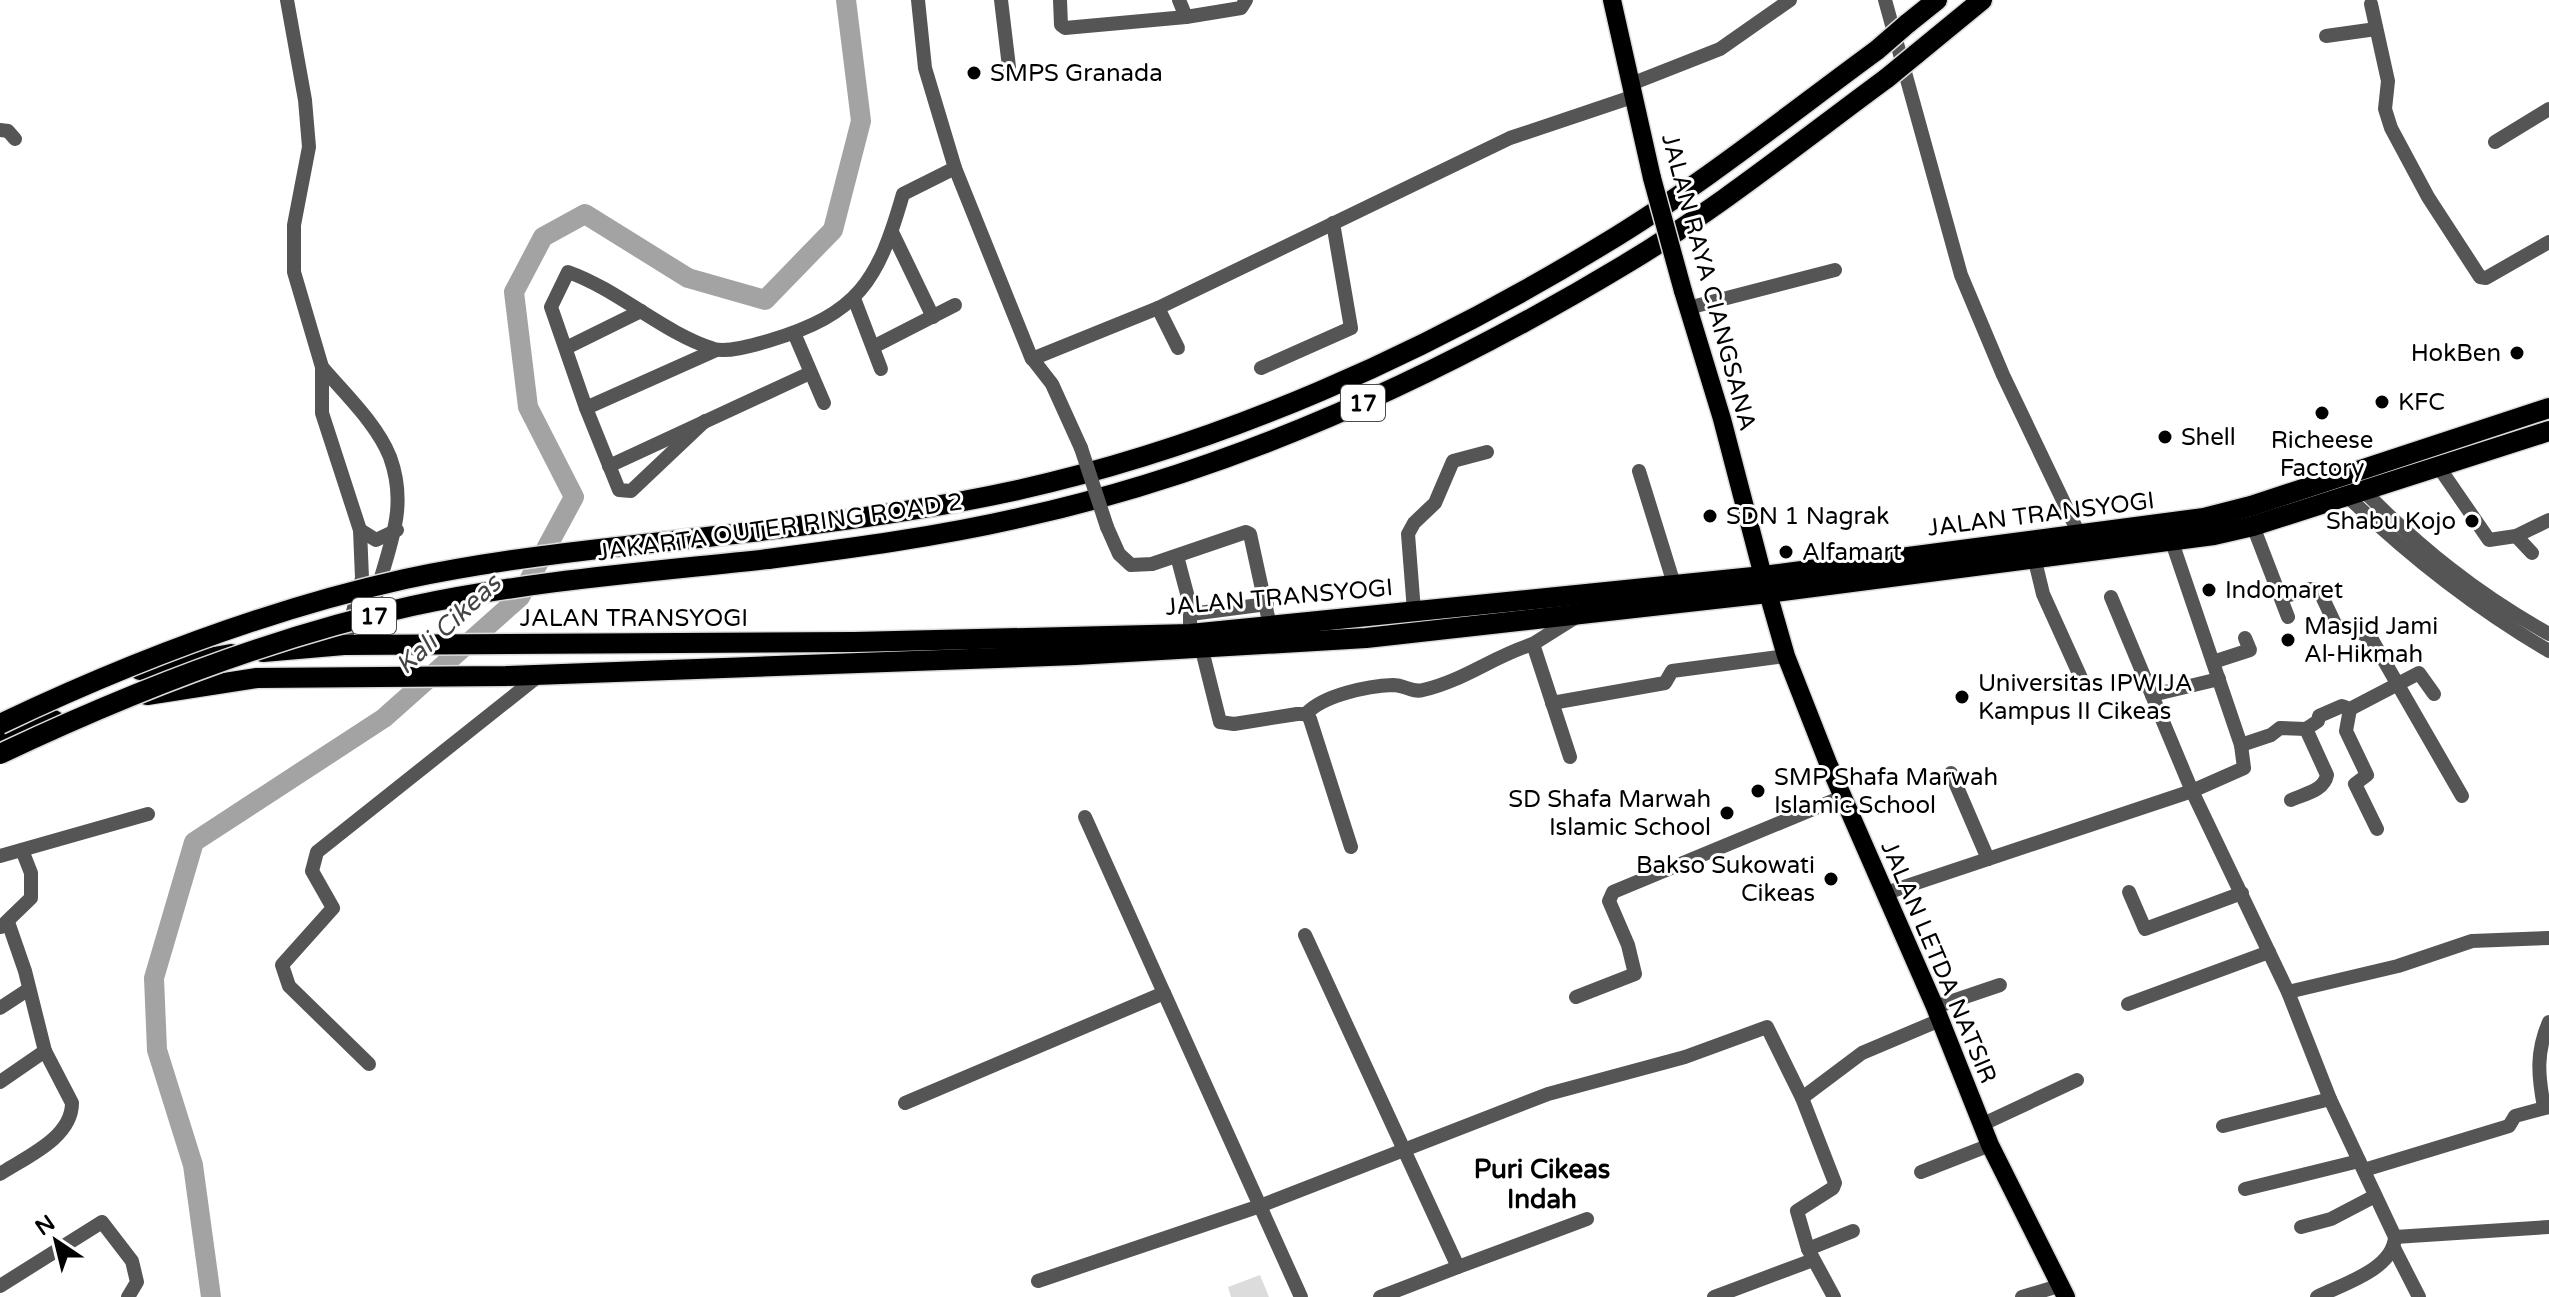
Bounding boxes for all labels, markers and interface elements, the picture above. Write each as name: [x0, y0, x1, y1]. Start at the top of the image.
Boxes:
place label: SMPS Granada: [990, 59, 1163, 88]
marker: SMPS Granada: [965, 64, 983, 82]
street label: JALAN RAYA CIANGSANA: [1655, 131, 1762, 434]
place label: HokBen: [2411, 339, 2501, 368]
marker: HokBen: [2508, 344, 2526, 362]
road number: 17: [1341, 385, 1385, 421]
place label: KFC: [2398, 388, 2445, 417]
marker: KFC: [2373, 393, 2391, 411]
marker: Richeese Factory: [2313, 404, 2331, 422]
place label: Shell: [2181, 423, 2236, 452]
place label: Richeese Factory: [2271, 426, 2373, 483]
marker: Shell: [2156, 428, 2174, 446]
street label: JALAN TRANSYOGI: [1926, 486, 2156, 543]
street label: JAKARTA OUTER RING ROAD 2: [595, 487, 965, 568]
place label: SDN 1 Nagrak: [1726, 502, 1889, 531]
marker: SDN 1 Nagrak: [1701, 507, 1719, 525]
place label: Shabu Kojo: [2326, 507, 2456, 536]
marker: Shabu Kojo: [2463, 512, 2481, 530]
place label: Alfamart: [1802, 538, 1902, 567]
marker: Alfamart: [1777, 543, 1795, 561]
water label: Kali Cikeas: [389, 567, 508, 681]
street label: JALAN TRANSYOGI: [1164, 573, 1394, 622]
place label: Indomaret: [2225, 576, 2343, 605]
marker: Indomaret: [2200, 581, 2218, 599]
road number: 17: [352, 598, 396, 634]
street label: JALAN TRANSYOGI: [520, 604, 748, 633]
place label: Masjid Jami Al-Hikmah: [2304, 612, 2438, 669]
marker: Masjid Jami Al-Hikmah: [2279, 631, 2297, 649]
place label: Universitas IPWIJA Kampus II Cikeas: [1978, 669, 2193, 726]
marker: Universitas IPWIJA Kampus II Cikeas: [1953, 688, 1971, 706]
place label: SMP Shafa Marwah Islamic School: [1774, 763, 1998, 820]
marker: SMP Shafa Marwah Islamic School: [1749, 782, 1767, 800]
place label: SD Shafa Marwah Islamic School: [1508, 785, 1711, 842]
marker: SD Shafa Marwah Islamic School: [1718, 804, 1736, 822]
street label: JALAN LETDA NATSIR: [1874, 837, 2003, 1088]
place label: Bakso Sukowati Cikeas: [1636, 851, 1815, 908]
marker: Bakso Sukowati Cikeas: [1822, 870, 1840, 888]
district label: Puri Cikeas Indah: [1474, 1154, 1610, 1215]
north arrow: [16, 1201, 96, 1281]
text: N: [30, 1210, 60, 1241]

